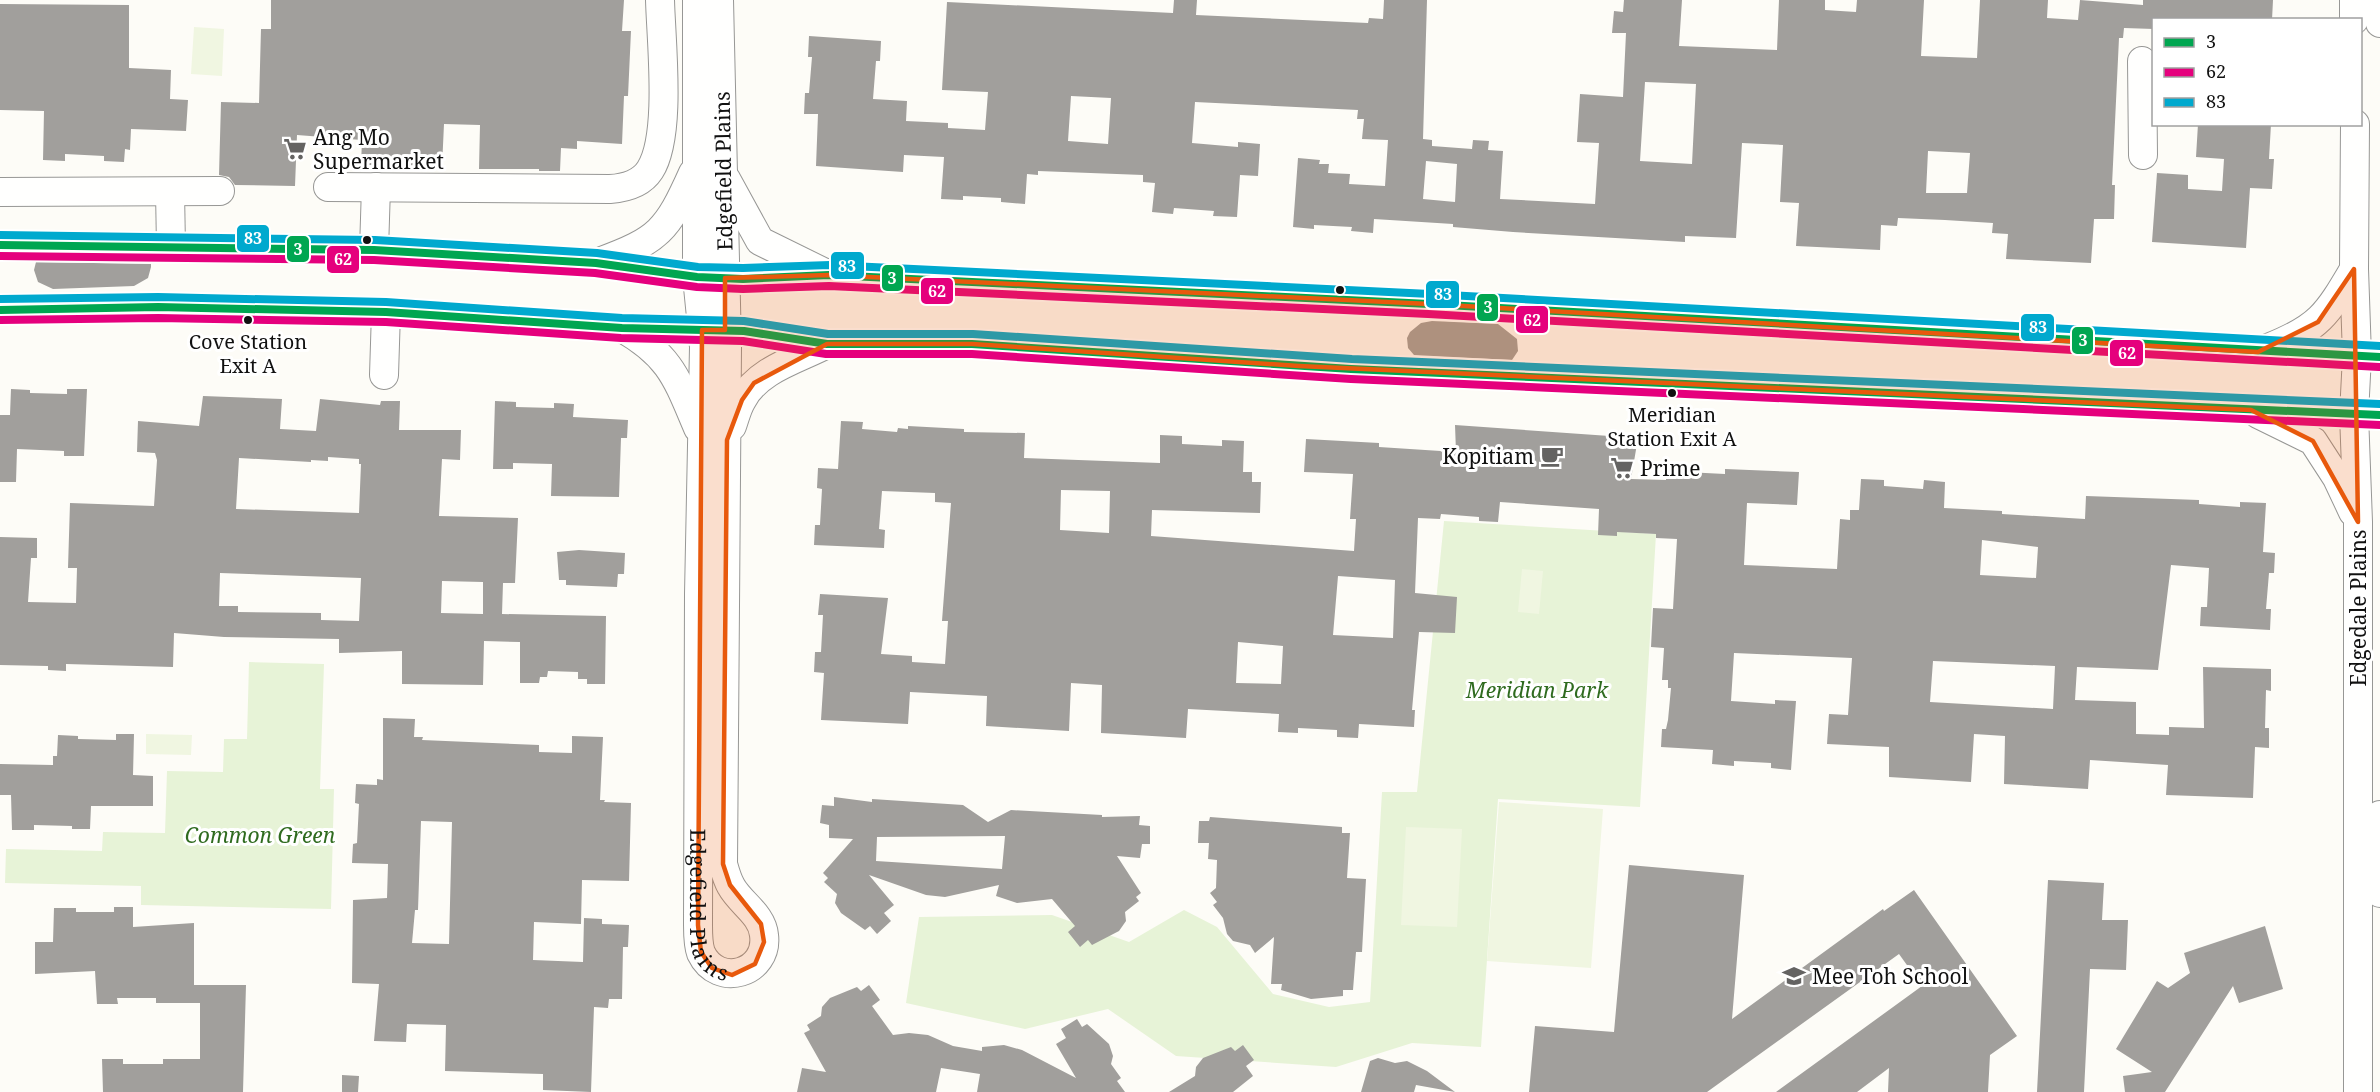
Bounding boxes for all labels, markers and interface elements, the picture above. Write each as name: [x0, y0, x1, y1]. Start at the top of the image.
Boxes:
legend: [2152, 18, 2362, 126]
text: 3: [2206, 29, 2216, 53]
text: 62: [2206, 59, 2226, 83]
text: 83: [2206, 89, 2226, 113]
street label: Edgefield Plains: [708, 91, 738, 251]
place label: Ang Mo Supermarket: [313, 123, 444, 175]
supermarket icon: Ang Mo Supermarket: [282, 136, 308, 162]
line badge: 83: [236, 224, 270, 253]
text: 83: [244, 227, 262, 249]
unlabelled marker: [361, 234, 373, 246]
line badge: 3: [286, 235, 310, 263]
text: 3: [293, 238, 303, 260]
line badge: 62: [326, 245, 360, 274]
text: 62: [334, 248, 352, 270]
line badge: 83: [830, 251, 865, 280]
text: 83: [838, 255, 856, 277]
line badge: 3: [881, 264, 904, 292]
text: 3: [887, 267, 897, 289]
line badge: 62: [920, 277, 954, 305]
text: 62: [928, 280, 946, 302]
line badge: 83: [1425, 280, 1460, 309]
text: 83: [1434, 283, 1452, 305]
unlabelled marker: [1334, 284, 1346, 296]
line badge: 3: [1476, 293, 1499, 322]
text: 3: [1483, 296, 1493, 318]
line badge: 62: [1515, 305, 1549, 334]
text: 62: [1523, 309, 1541, 331]
line badge: 83: [2020, 313, 2055, 342]
marker: Cove Station Exit A: [242, 314, 254, 326]
text: 83: [2029, 316, 2047, 338]
line badge: 3: [2071, 326, 2094, 355]
place label: Cove Station Exit A: [189, 328, 307, 379]
text: 3: [2078, 329, 2088, 351]
line badge: 62: [2109, 339, 2144, 367]
text: 62: [2118, 342, 2136, 364]
marker: Meridian Station Exit A: [1666, 387, 1678, 399]
place label: Meridian Station Exit A: [1607, 401, 1737, 452]
place label: Kopitiam: [1442, 442, 1534, 470]
cafe icon: Kopitiam: [1539, 443, 1565, 469]
place label: Prime: [1640, 454, 1700, 482]
supermarket icon: Prime: [1609, 455, 1635, 481]
street label: Edgedale Plains: [2344, 529, 2372, 687]
park label: Meridian Park: [1465, 676, 1609, 704]
park label: Common Green: [185, 821, 336, 849]
street label: Edgefield Plains: [684, 829, 731, 987]
place label: Mee Toh School: [1812, 962, 1969, 990]
school or university icon: Mee Toh School: [1781, 963, 1807, 989]

